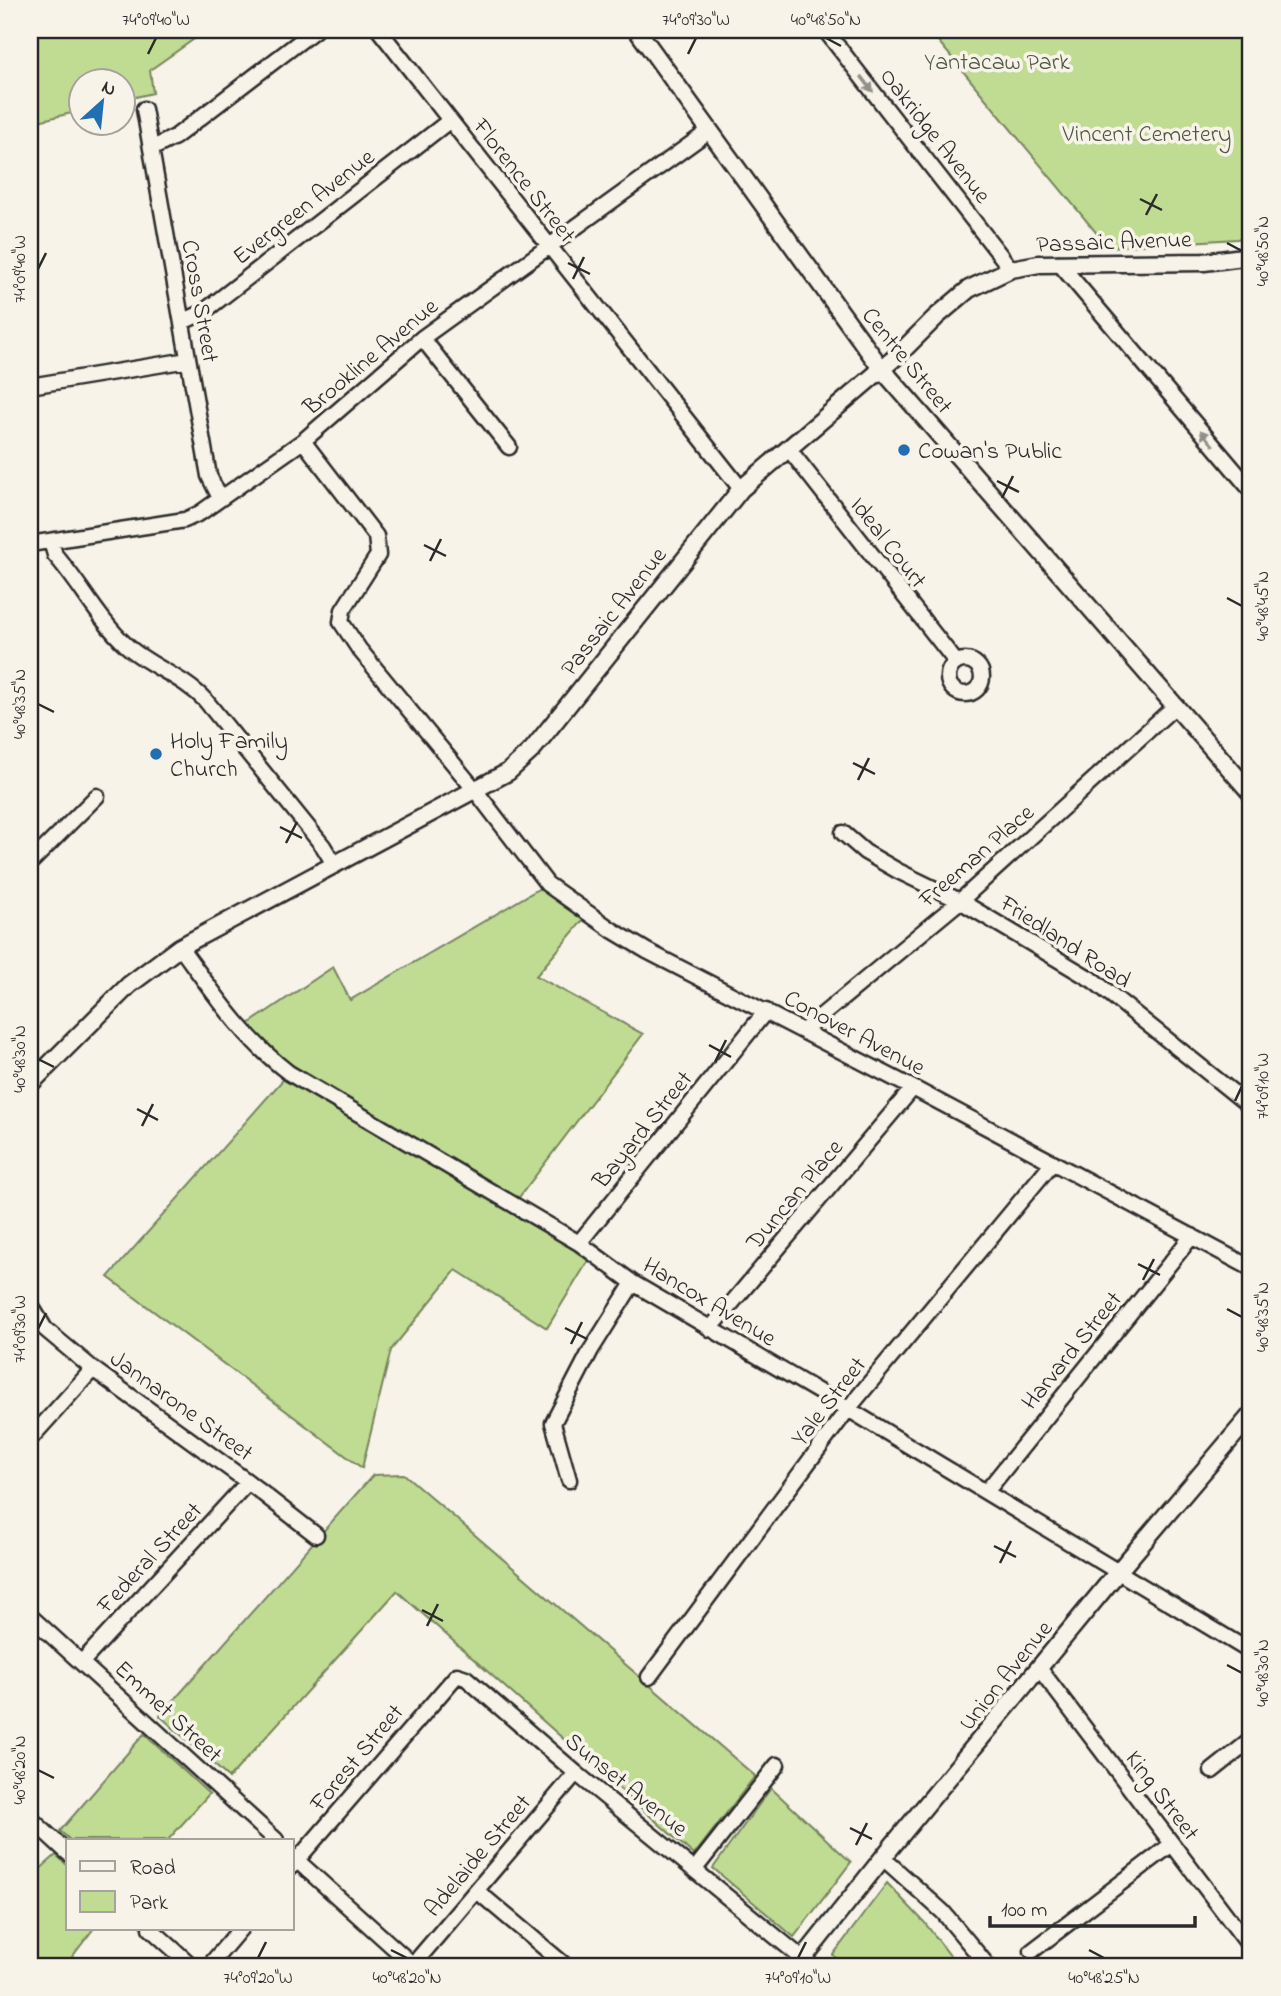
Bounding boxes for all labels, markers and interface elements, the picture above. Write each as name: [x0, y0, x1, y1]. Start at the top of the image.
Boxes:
text: 74°09'40"W: [122, 8, 190, 34]
text: 74°09'30"W: [662, 8, 730, 34]
text: 40°48'50"N: [791, 8, 861, 34]
park label: Yantacaw Park: [924, 46, 1070, 81]
street label: Oakridge Avenue: [870, 61, 998, 212]
north arrow: [66, 66, 136, 136]
text: N: [97, 74, 121, 104]
one-way arrow: [859, 74, 874, 92]
street label: Florence Street: [462, 111, 583, 251]
park label: Vincent Cemetery: [1062, 118, 1231, 154]
street label: Evergreen Avenue: [226, 141, 383, 275]
text: 40°48'50"N: [1251, 216, 1277, 286]
street label: Passaic Avenue: [1036, 223, 1193, 264]
text: 74°09'40"W: [8, 235, 34, 303]
street label: Cross Street: [171, 237, 227, 366]
street label: Brookline Avenue: [296, 291, 447, 426]
street label: Centre Street: [852, 301, 960, 423]
one-way arrow: [1199, 429, 1215, 447]
place label: Cowan's Public: [918, 435, 1062, 470]
marker: Cowan's Public: [896, 442, 912, 458]
street label: Ideal Court: [840, 490, 934, 597]
street label: Passaic Avenue: [553, 540, 677, 685]
text: 40°48'45"N: [1251, 571, 1277, 641]
text: 40°48'35"N: [8, 669, 34, 739]
place label: Holy Family Church: [170, 725, 288, 788]
marker: Holy Family Church: [148, 746, 164, 762]
street label: Freeman Place: [911, 797, 1043, 918]
street label: Friedland Road: [991, 887, 1138, 999]
street label: Conover Avenue: [777, 982, 931, 1086]
text: 40°48'30"N: [8, 1025, 34, 1093]
text: 74°09'10"W: [1251, 1053, 1277, 1119]
street label: Bayard Street: [585, 1064, 703, 1198]
street label: Duncan Place: [738, 1132, 853, 1259]
street label: Hancox Avenue: [635, 1249, 782, 1357]
text: 40°48'35"N: [1251, 1282, 1277, 1352]
street label: Harvard Street: [1014, 1285, 1132, 1419]
text: 74°09'30"W: [8, 1295, 34, 1363]
street label: Jannarone Street: [101, 1343, 260, 1471]
street label: Yale Street: [784, 1350, 876, 1455]
street label: Federal Street: [89, 1495, 212, 1623]
street label: Union Avenue: [951, 1614, 1063, 1739]
text: 40°48'30"N: [1251, 1639, 1277, 1707]
street label: Emmet Street: [105, 1653, 229, 1772]
street label: Forest Street: [302, 1697, 413, 1821]
street label: Sunset Avenue: [556, 1725, 695, 1847]
text: 40°48'20"N: [8, 1735, 34, 1805]
street label: King Street: [1115, 1744, 1207, 1849]
street label: Adelaide Street: [417, 1787, 541, 1926]
legend: [66, 1839, 294, 1930]
text: Road: [130, 1854, 176, 1884]
scale bar: [990, 1884, 1195, 1928]
text: Park: [130, 1889, 169, 1919]
text: 100 m: [1001, 1896, 1047, 1926]
text: 74°09'20"W: [223, 1966, 293, 1992]
text: 40°48'20"N: [372, 1966, 442, 1992]
text: 74°09'10"W: [765, 1966, 831, 1992]
text: 40°48'25"N: [1068, 1966, 1140, 1992]

